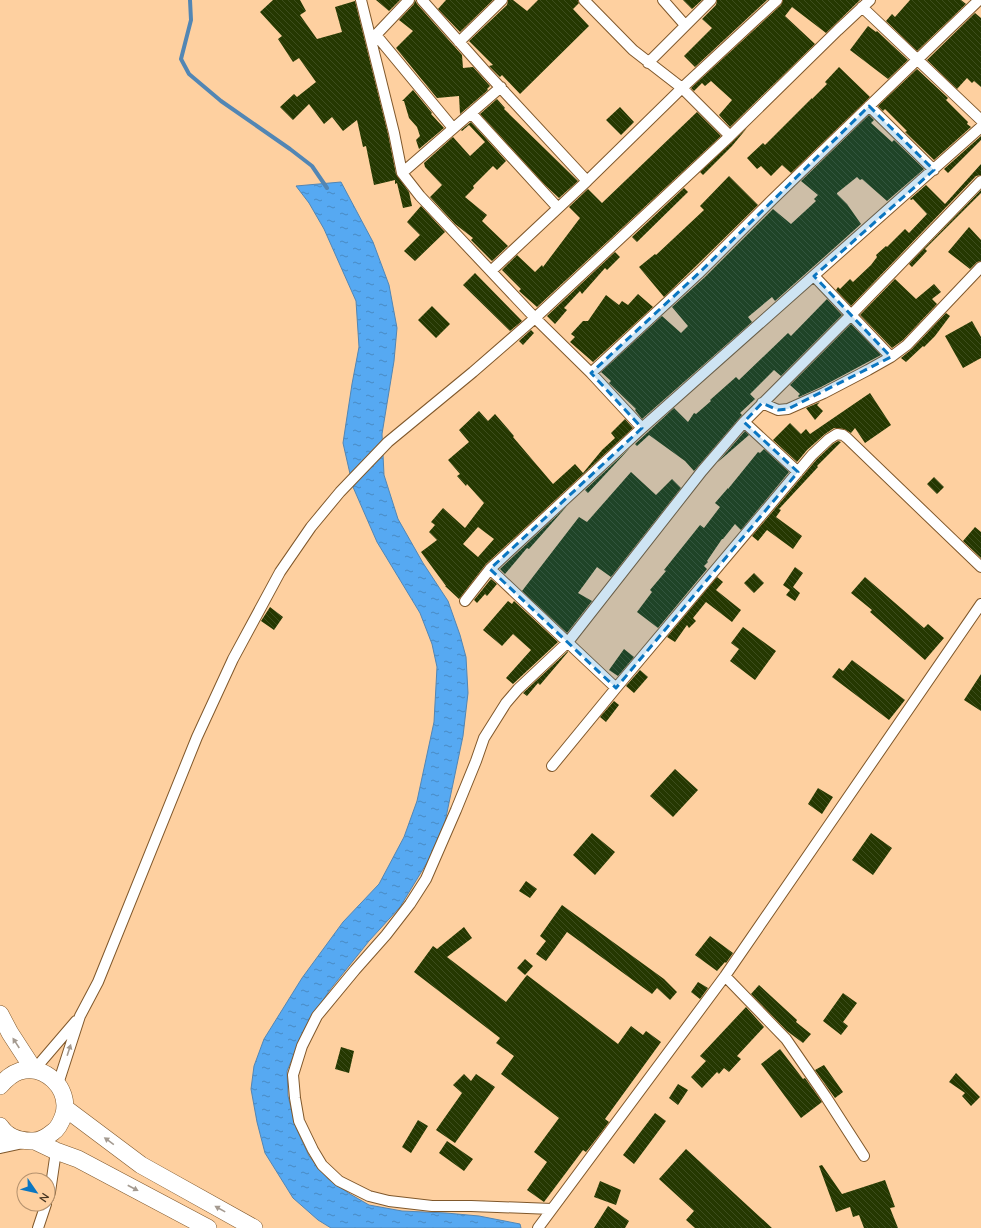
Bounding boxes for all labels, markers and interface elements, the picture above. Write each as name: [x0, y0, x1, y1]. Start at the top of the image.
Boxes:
one-way arrow: [12, 1037, 20, 1048]
one-way arrow: [66, 1044, 72, 1056]
one-way arrow: [104, 1137, 114, 1145]
north arrow: [16, 1172, 56, 1212]
one-way arrow: [127, 1185, 139, 1191]
text: N: [35, 1190, 52, 1205]
one-way arrow: [214, 1206, 226, 1212]

